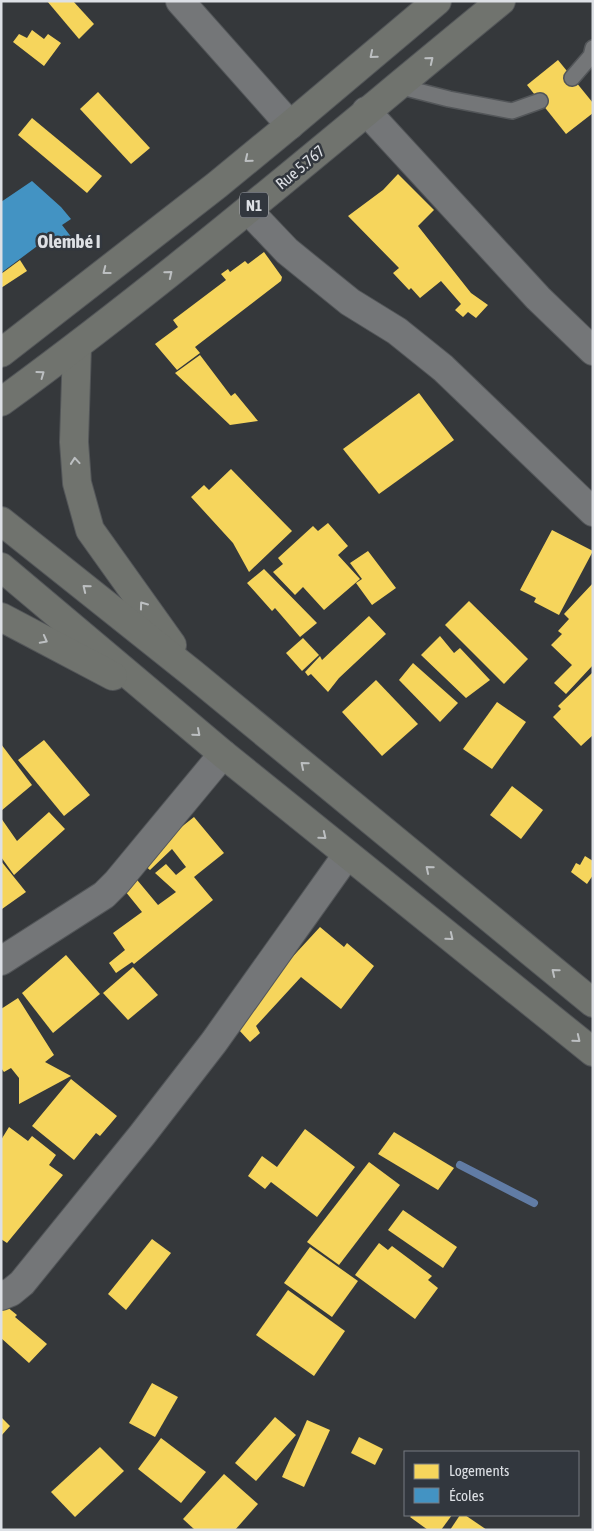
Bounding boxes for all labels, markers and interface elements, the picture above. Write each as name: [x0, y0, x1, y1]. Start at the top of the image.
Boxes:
one-way arrow: [369, 50, 378, 59]
one-way arrow: [424, 57, 433, 65]
street label: Rue 5.767: [272, 141, 328, 193]
one-way arrow: [245, 154, 254, 162]
road number: N1: [240, 192, 268, 218]
district label: Olembé I: [37, 230, 101, 252]
one-way arrow: [103, 265, 112, 274]
one-way arrow: [163, 271, 172, 279]
one-way arrow: [35, 371, 44, 379]
one-way arrow: [70, 457, 81, 465]
one-way arrow: [82, 585, 91, 594]
one-way arrow: [140, 601, 149, 611]
one-way arrow: [39, 634, 48, 644]
one-way arrow: [192, 727, 201, 736]
one-way arrow: [301, 763, 310, 771]
one-way arrow: [317, 830, 326, 838]
one-way arrow: [426, 865, 435, 874]
one-way arrow: [444, 932, 453, 940]
one-way arrow: [552, 969, 561, 978]
one-way arrow: [571, 1034, 580, 1043]
legend: [404, 1451, 579, 1516]
text: Logements: [449, 1462, 509, 1479]
text: Écoles: [449, 1487, 484, 1504]

